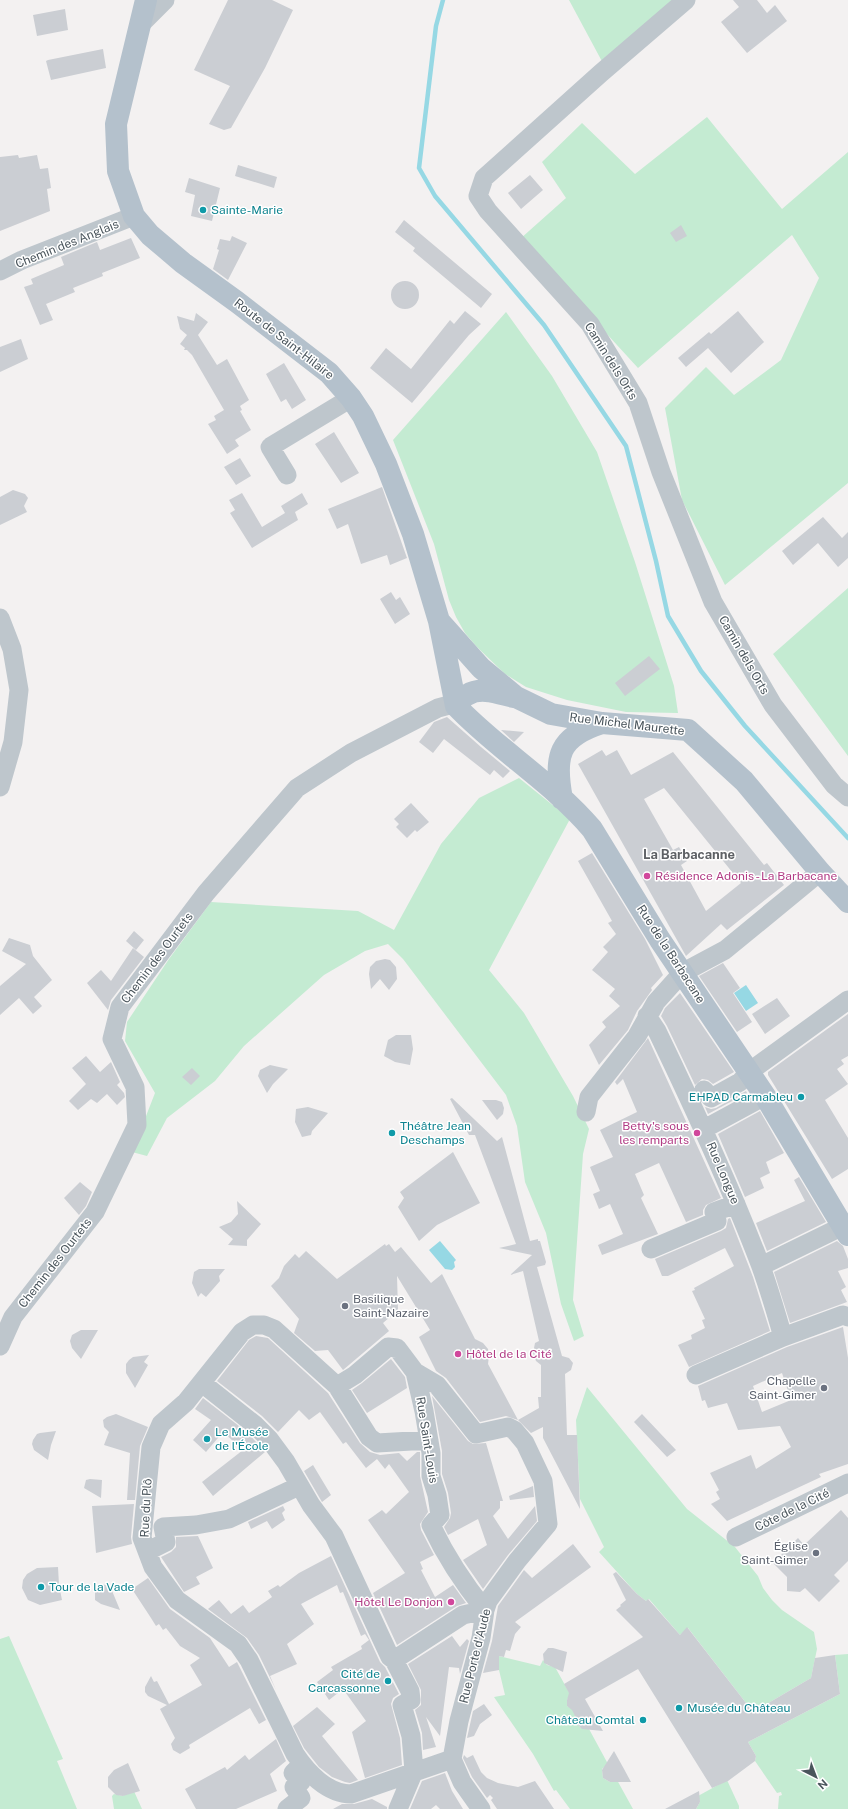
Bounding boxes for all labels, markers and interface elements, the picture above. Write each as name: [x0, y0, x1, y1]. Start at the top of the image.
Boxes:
place label: Sainte-Marie: [211, 203, 283, 217]
marker: Sainte-Marie: [198, 205, 208, 215]
street label: Chemin des Anglais: [13, 217, 121, 271]
street label: Route de Saint-Hilaire: [231, 296, 337, 382]
street label: Camin dels Orts: [582, 320, 640, 402]
street label: Camin dels Orts: [716, 613, 772, 697]
street label: Rue Michel Maurette: [569, 710, 685, 738]
district label: La Barbacanne: [643, 847, 735, 862]
place label: Résidence Adonis - La Barbacane: [655, 869, 837, 883]
marker: Résidence Adonis - La Barbacane: [642, 871, 652, 881]
street label: Rue de la Barbacane: [634, 902, 708, 1006]
street label: Chemin des Ourtets: [118, 910, 196, 1006]
place label: EHPAD Carmableu: [689, 1090, 793, 1104]
marker: EHPAD Carmableu: [796, 1092, 806, 1102]
place label: Théâtre Jean Deschamps: [400, 1119, 471, 1147]
place label: Betty's sous les remparts: [619, 1119, 689, 1147]
marker: Théâtre Jean Deschamps: [387, 1128, 397, 1138]
marker: Betty's sous les remparts: [692, 1128, 702, 1138]
street label: Rue Longue: [704, 1140, 742, 1206]
street label: Chemin des Ourtets: [16, 1215, 94, 1311]
place label: Basilique Saint-Nazaire: [353, 1292, 429, 1320]
marker: Basilique Saint-Nazaire: [340, 1301, 350, 1311]
place label: Hôtel de la Cité: [466, 1347, 552, 1361]
marker: Hôtel de la Cité: [453, 1349, 463, 1359]
place label: Chapelle Saint-Gimer: [749, 1374, 816, 1402]
marker: Chapelle Saint-Gimer: [819, 1383, 829, 1393]
street label: Rue Saint-Louis: [413, 1396, 441, 1484]
place label: Le Musée de l'École: [215, 1425, 269, 1453]
marker: Le Musée de l'École: [202, 1434, 212, 1444]
street label: Rue du Plô: [137, 1478, 155, 1538]
street label: Côte de la Cité: [752, 1486, 832, 1534]
place label: Église Saint-Gimer: [741, 1539, 808, 1567]
marker: Église Saint-Gimer: [811, 1548, 821, 1558]
place label: Tour de la Vade: [49, 1580, 135, 1594]
marker: Tour de la Vade: [36, 1582, 46, 1592]
place label: Hôtel Le Donjon: [354, 1595, 443, 1609]
marker: Hôtel Le Donjon: [446, 1597, 456, 1607]
street label: Rue Porte d'Aude: [456, 1607, 494, 1705]
place label: Cité de Carcassonne: [308, 1667, 380, 1695]
marker: Cité de Carcassonne: [383, 1676, 393, 1686]
place label: Musée du Château: [687, 1701, 790, 1715]
marker: Musée du Château: [674, 1703, 684, 1713]
place label: Château Comtal: [546, 1713, 635, 1727]
marker: Château Comtal: [638, 1715, 648, 1725]
north arrow: [796, 1757, 836, 1797]
text: N: [815, 1777, 830, 1792]

